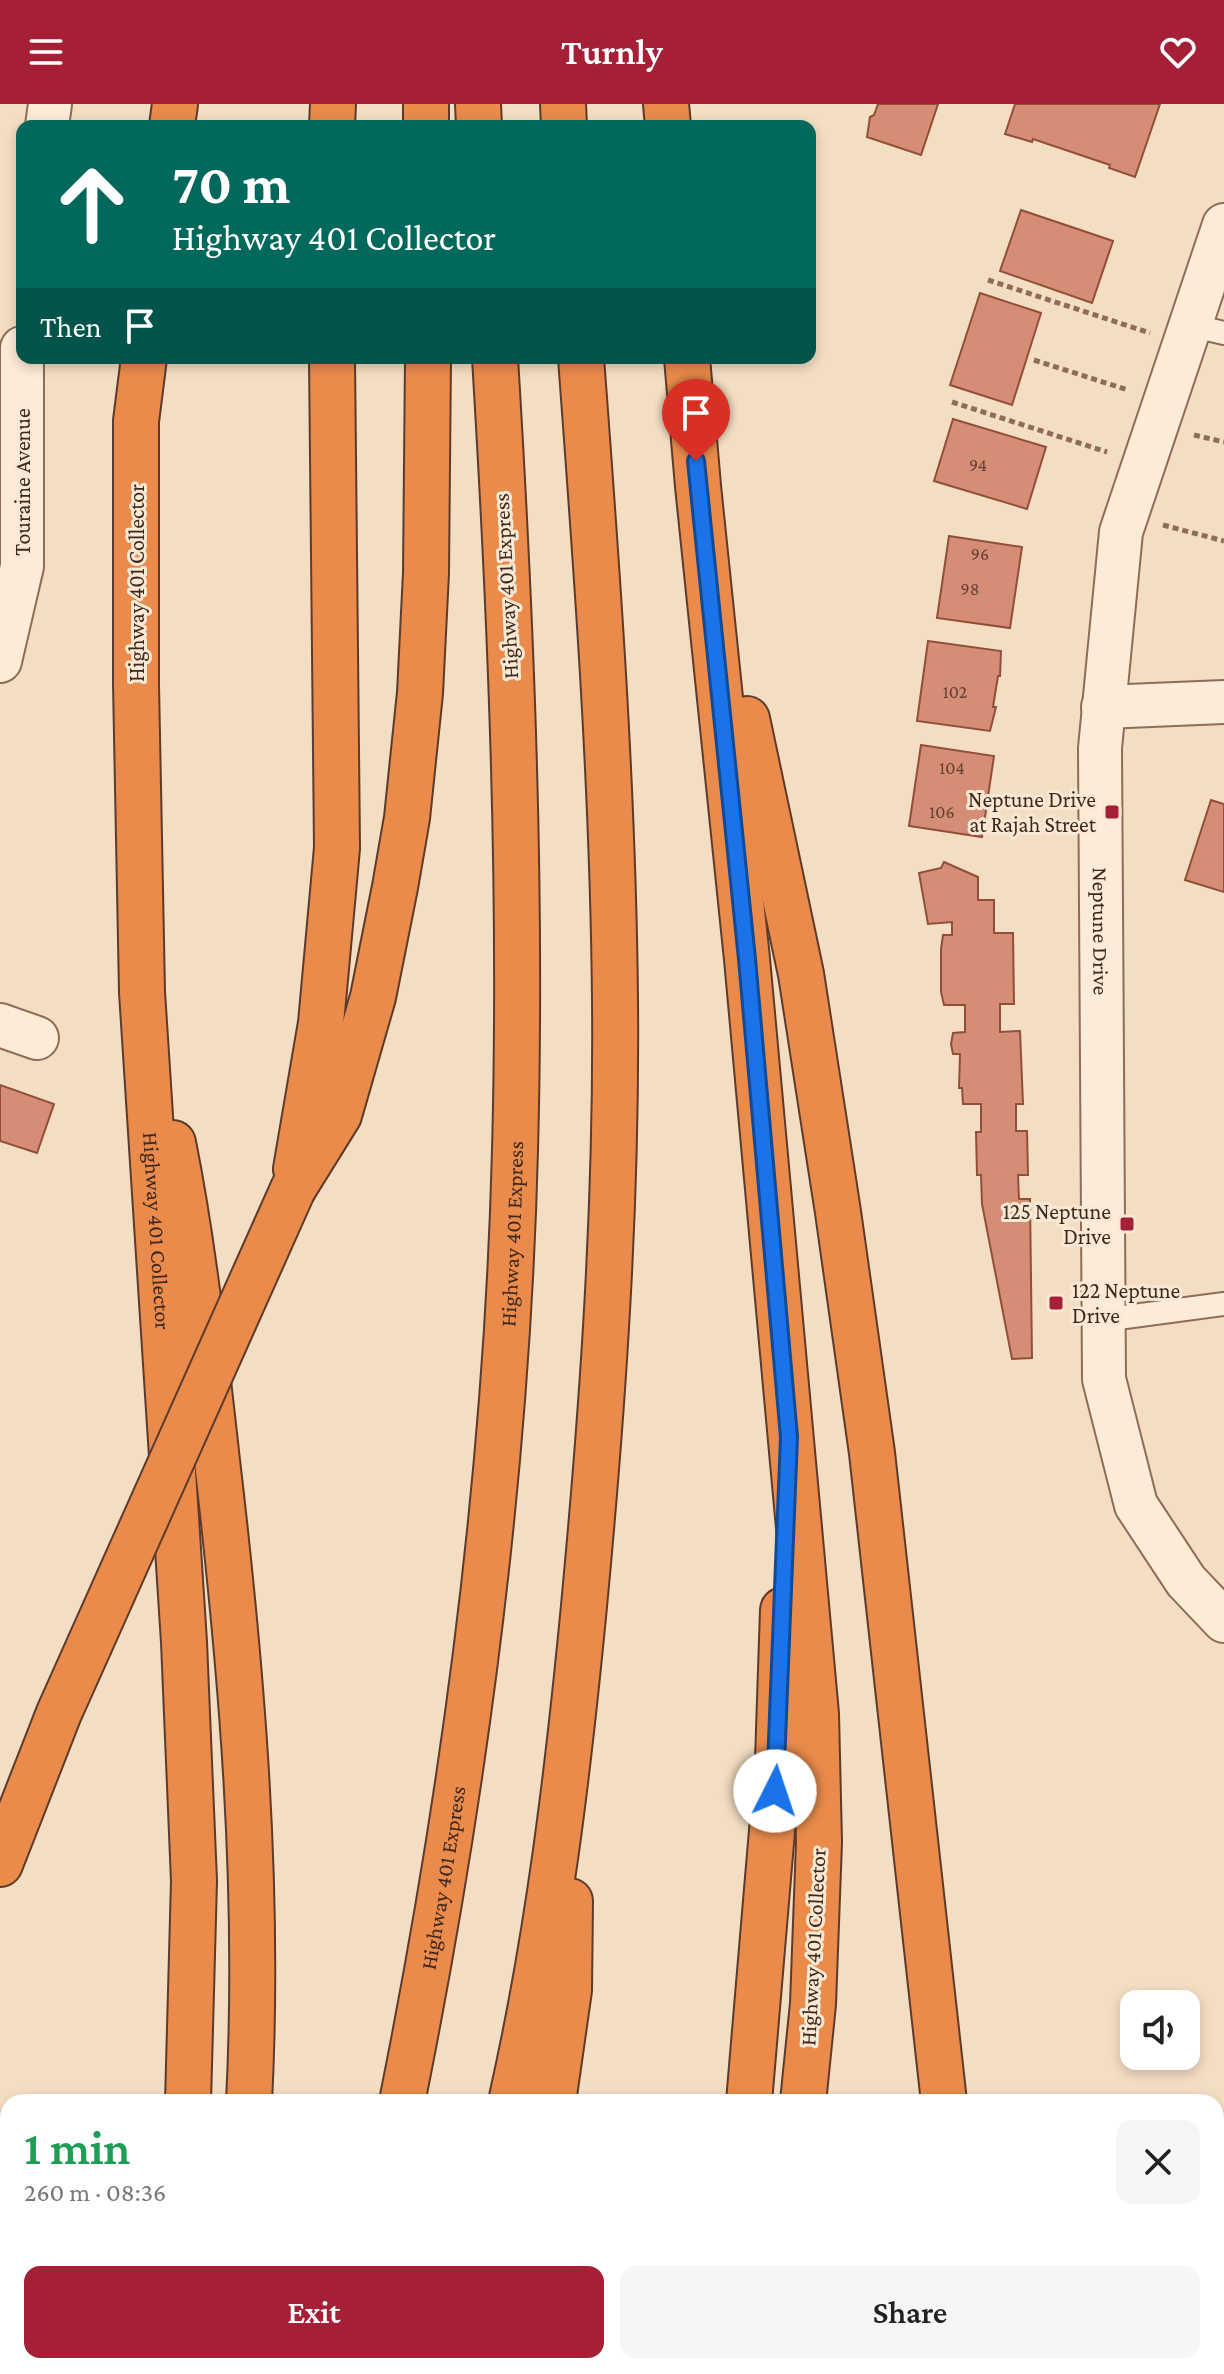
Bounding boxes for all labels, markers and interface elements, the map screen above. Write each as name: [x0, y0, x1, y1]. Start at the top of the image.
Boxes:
icon: menu: [24, 30, 68, 74]
icon: heart: [1156, 30, 1200, 74]
text: Turnly: [561, 32, 663, 72]
icon: ahead: [40, 152, 144, 256]
text: 70 m: [172, 153, 291, 215]
text: Highway 401 Collector: [172, 218, 496, 258]
icon: arrive: [118, 304, 162, 348]
text: Then: [40, 310, 102, 343]
pin: [662, 379, 730, 461]
icon: arrive: [674, 391, 718, 435]
street label: Touraine Avenue: [10, 408, 35, 556]
house number: 94: [969, 455, 987, 475]
street label: Highway 401 Collector: [124, 484, 149, 682]
street label: Highway 401 Express: [489, 493, 523, 679]
house number: 96: [971, 544, 989, 564]
house number: 98: [961, 579, 979, 599]
house number: 102: [943, 682, 967, 702]
house number: 104: [939, 758, 965, 778]
place label: Neptune Drive at Rajah Street: [968, 787, 1097, 837]
house number: 106: [929, 802, 955, 822]
marker: Neptune Drive at Rajah Street: [1103, 803, 1121, 821]
street label: Neptune Drive: [1088, 867, 1114, 995]
street label: Highway 401 Collector: [139, 1131, 176, 1331]
street label: Highway 401 Express: [495, 1141, 528, 1327]
place label: 125 Neptune Drive: [1003, 1199, 1111, 1249]
marker: 125 Neptune Drive: [1118, 1215, 1136, 1233]
place label: 122 Neptune Drive: [1072, 1278, 1180, 1328]
marker: 122 Neptune Drive: [1047, 1294, 1065, 1312]
position arrow: [733, 1749, 817, 1833]
street label: Highway 401 Express: [415, 1784, 470, 1972]
street label: Highway 401 Collector: [795, 1847, 831, 2047]
map controls: [1120, 1990, 1200, 2070]
button: sound: [1120, 1990, 1200, 2070]
button: close: [1116, 2120, 1200, 2204]
text: 1 min: [24, 2121, 131, 2174]
text: 260 m · 08:36: [24, 2178, 166, 2207]
button: Exit: [24, 2266, 604, 2358]
button: Share: [620, 2266, 1200, 2358]

